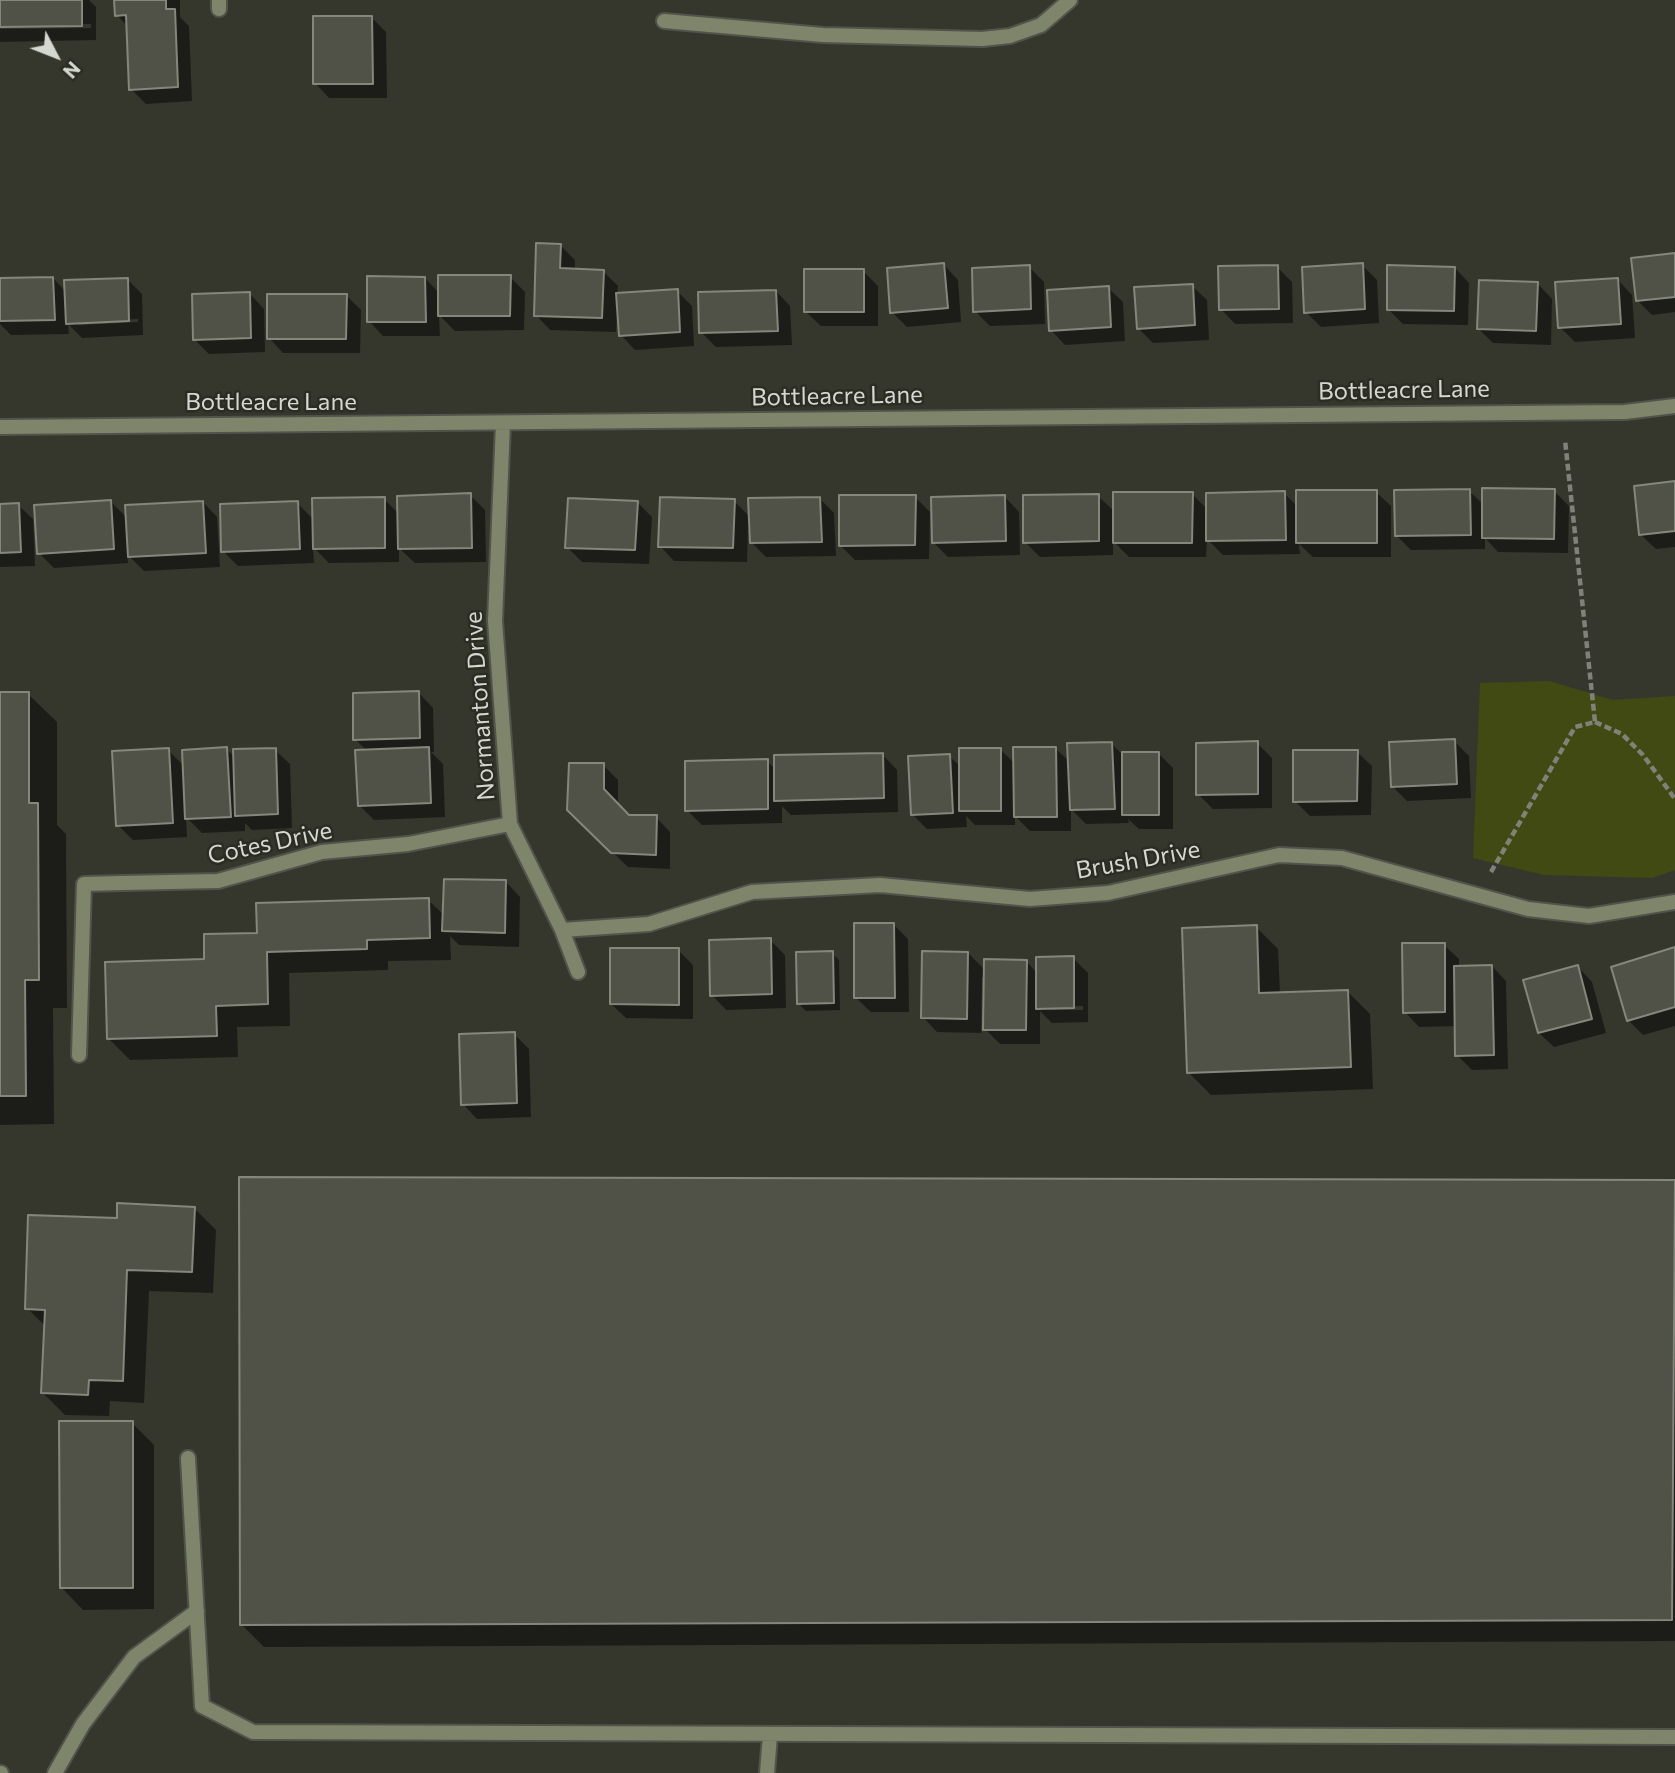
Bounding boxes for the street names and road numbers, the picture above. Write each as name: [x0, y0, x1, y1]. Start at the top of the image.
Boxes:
street label: Bottleacre Lane: [1318, 374, 1490, 406]
street label: Bottleacre Lane: [751, 380, 923, 412]
street label: Bottleacre Lane: [185, 388, 357, 416]
street label: Normanton Drive: [459, 610, 501, 802]
street label: Cotes Drive: [205, 816, 335, 870]
street label: Brush Drive: [1074, 835, 1202, 885]

